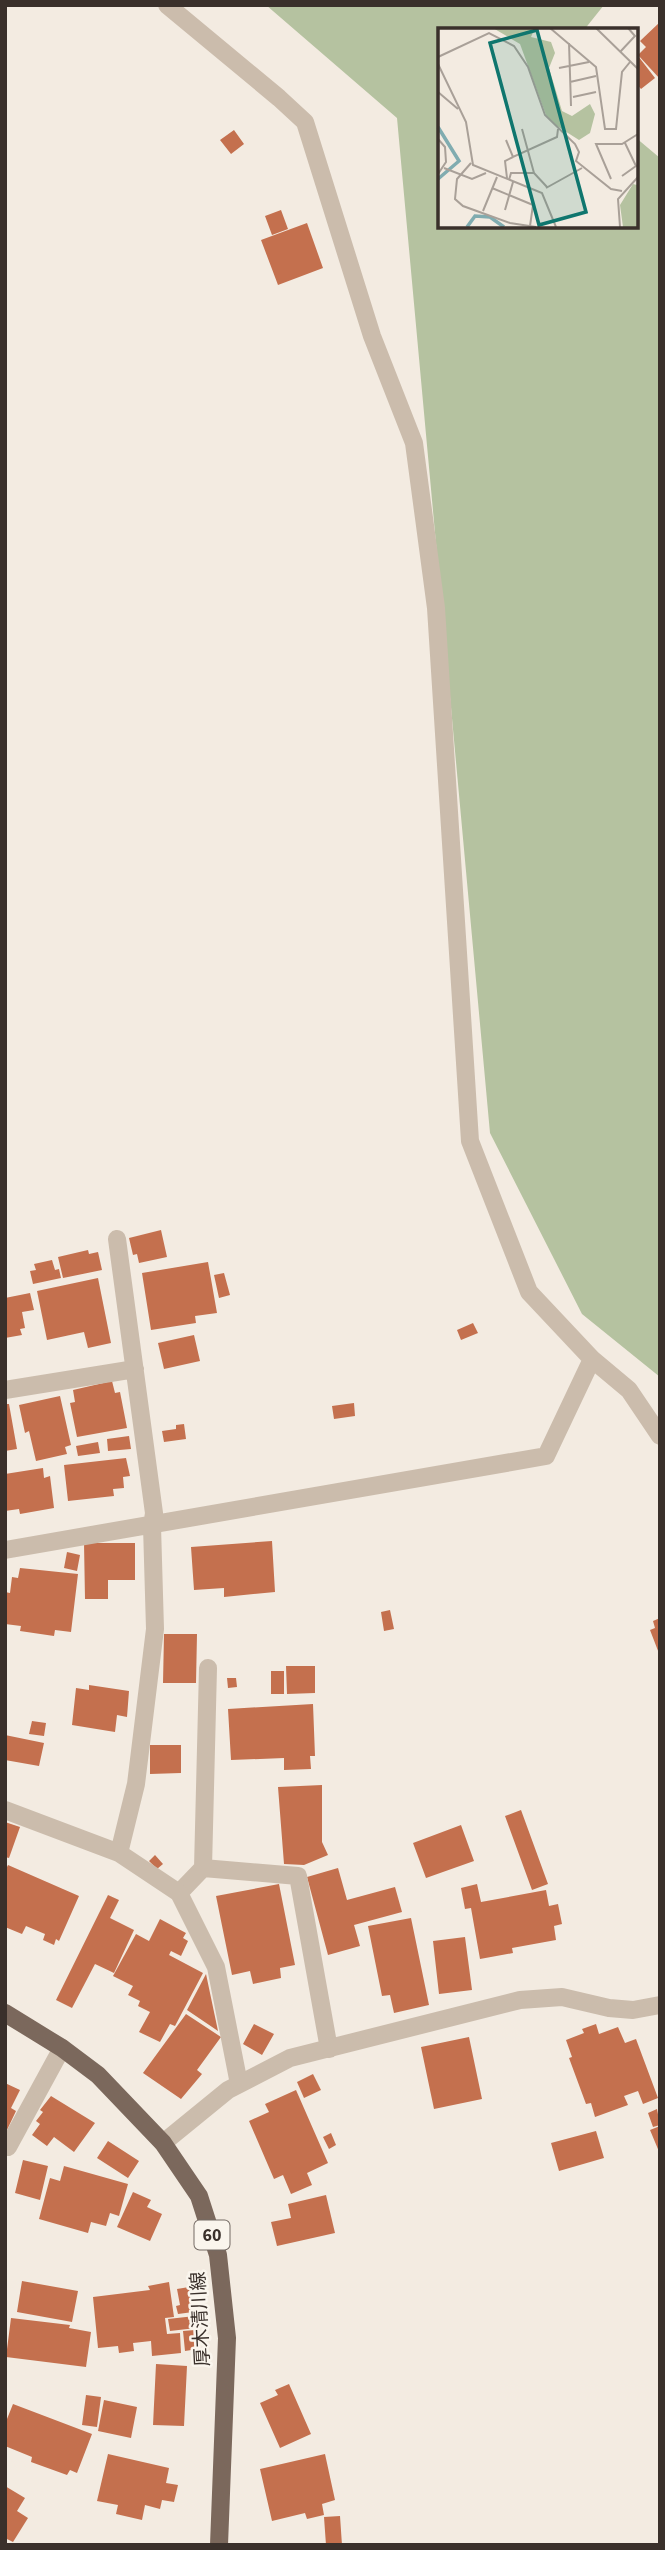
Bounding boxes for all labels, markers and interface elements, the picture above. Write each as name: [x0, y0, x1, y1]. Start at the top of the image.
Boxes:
inset map: [438, 28, 637, 228]
road number: 60: [194, 2220, 230, 2250]
street label: 厚木清川線: [185, 2271, 217, 2367]

